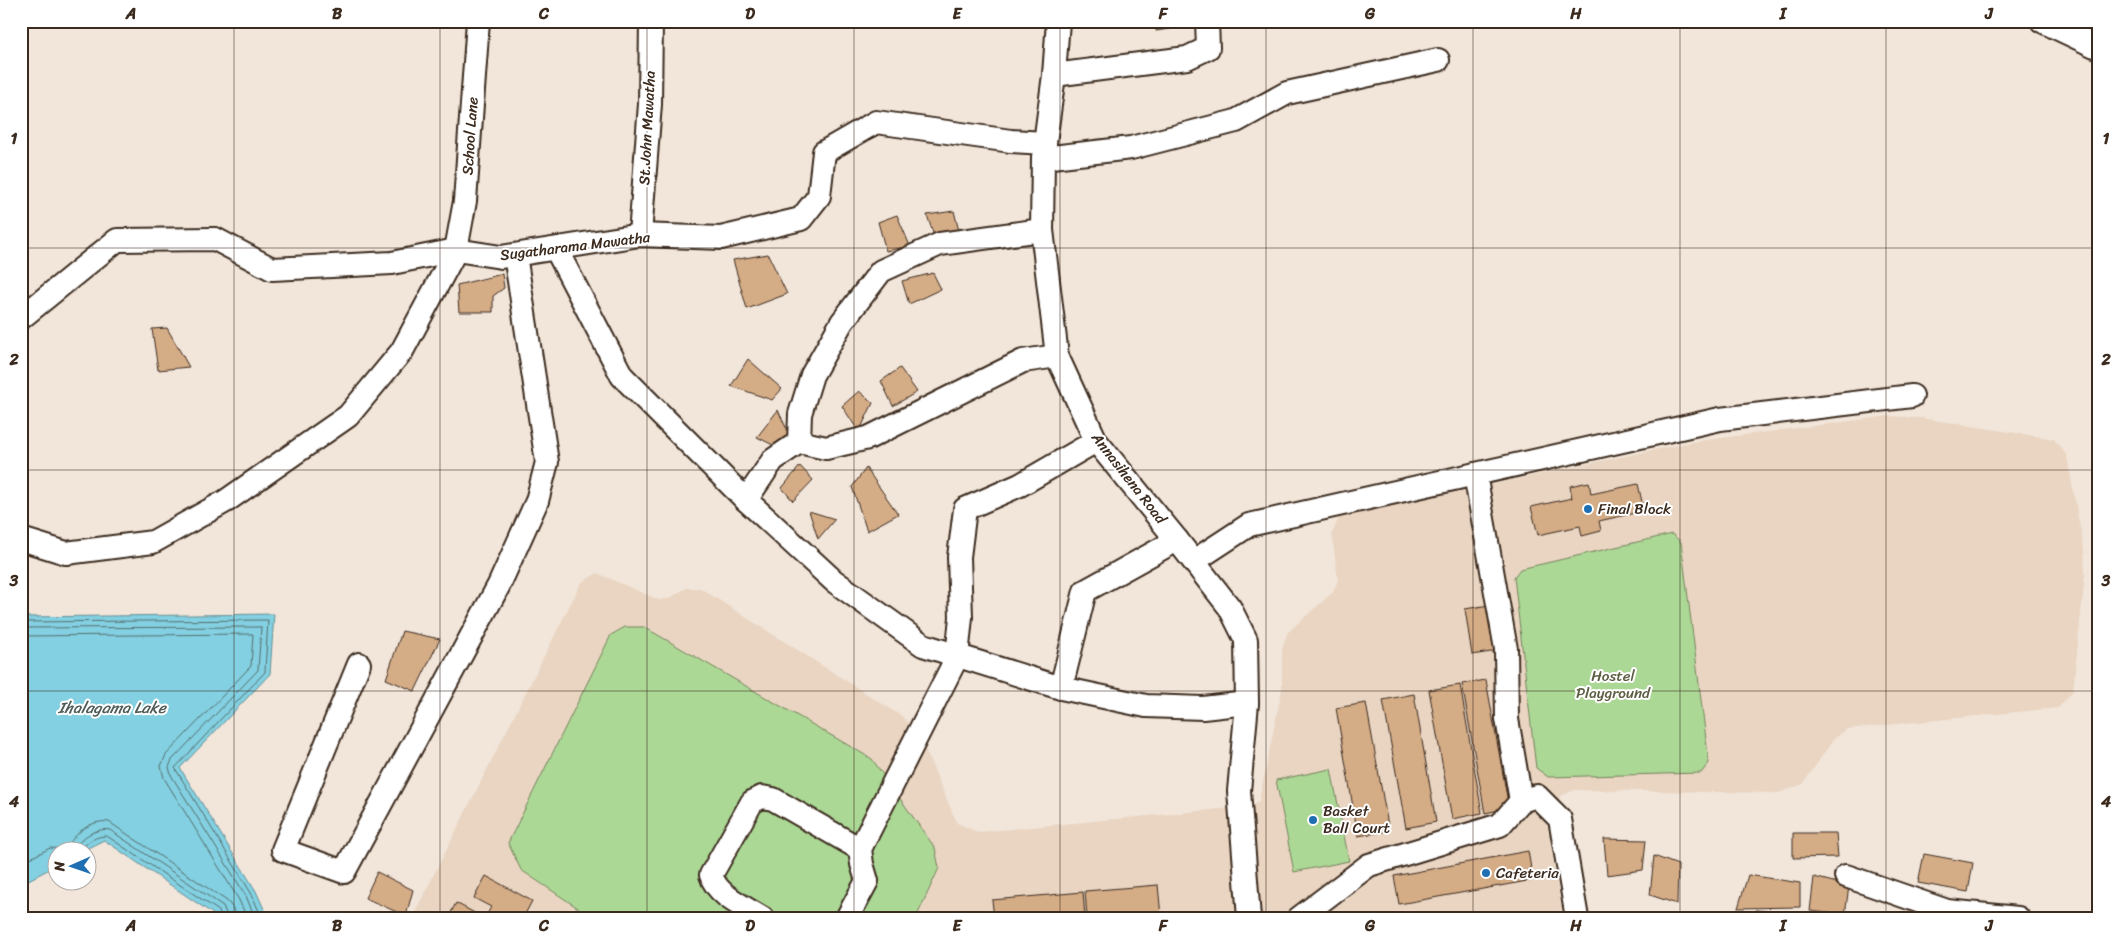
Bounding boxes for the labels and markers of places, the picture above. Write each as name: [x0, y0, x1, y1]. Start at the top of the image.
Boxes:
place label: Final Block: [1598, 496, 1671, 522]
marker: Final Block: [1582, 503, 1594, 515]
place label: Basket Ball Court: [1323, 798, 1391, 841]
marker: Basket Ball Court: [1307, 814, 1319, 826]
place label: Cafeteria: [1496, 860, 1559, 886]
marker: Cafeteria: [1480, 867, 1492, 879]

